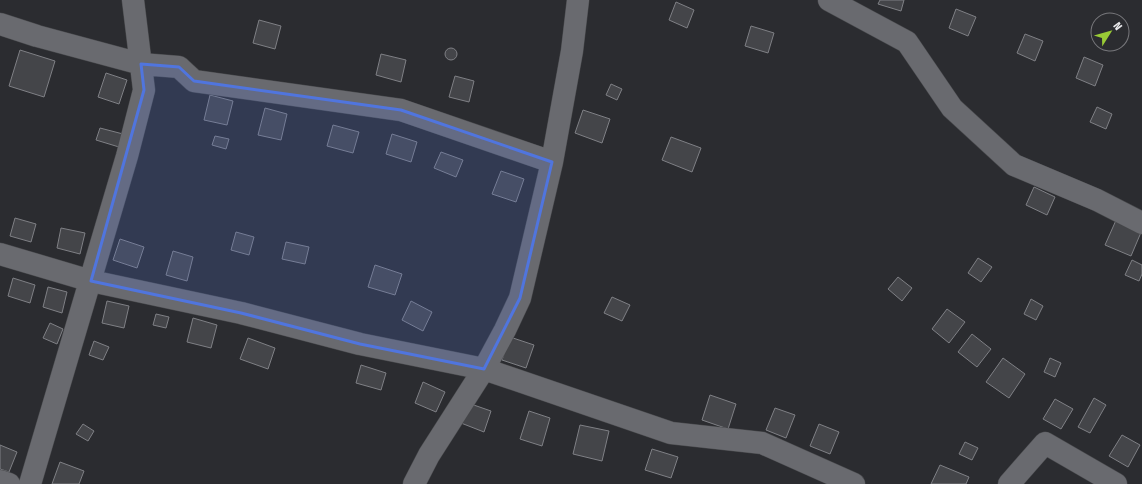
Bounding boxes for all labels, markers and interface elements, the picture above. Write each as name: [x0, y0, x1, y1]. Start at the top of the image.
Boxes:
north arrow: [1090, 12, 1130, 52]
text: N: [1110, 20, 1125, 33]

